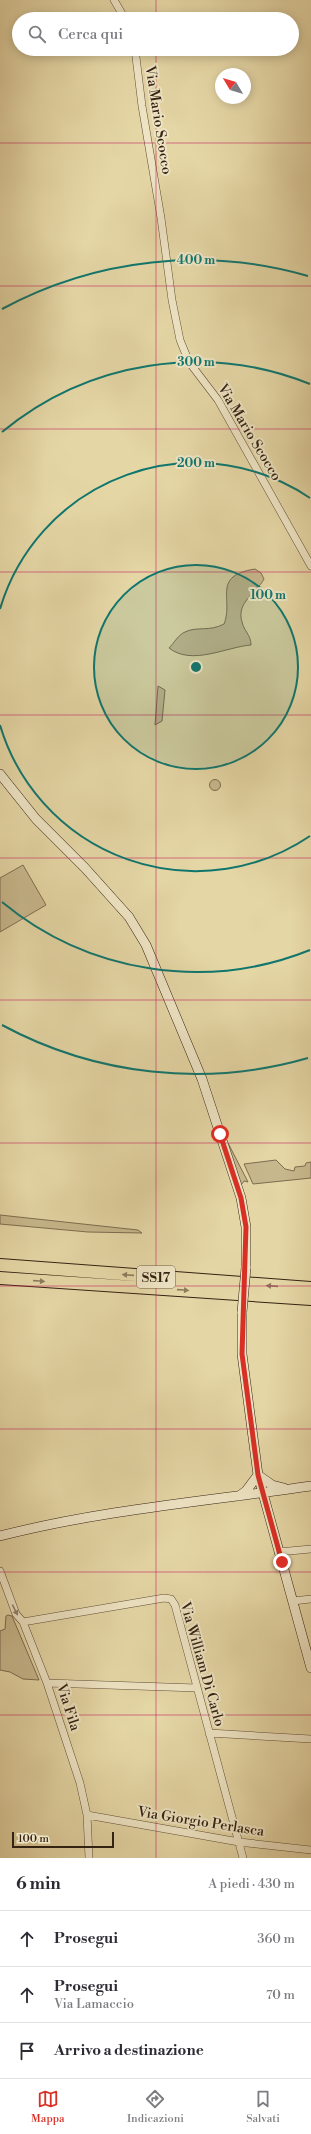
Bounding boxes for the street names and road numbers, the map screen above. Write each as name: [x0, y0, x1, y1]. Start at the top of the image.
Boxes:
street label: Via Mario Scocco: [140, 63, 176, 176]
street label: Via Mario Scocco: [213, 380, 285, 484]
road number: SS17: [137, 1266, 175, 1288]
street label: Via William Di Carlo: [175, 1599, 228, 1729]
street label: Via Fila: [52, 1680, 84, 1734]
street label: Via Giorgio Perlasca: [135, 1803, 266, 1841]

